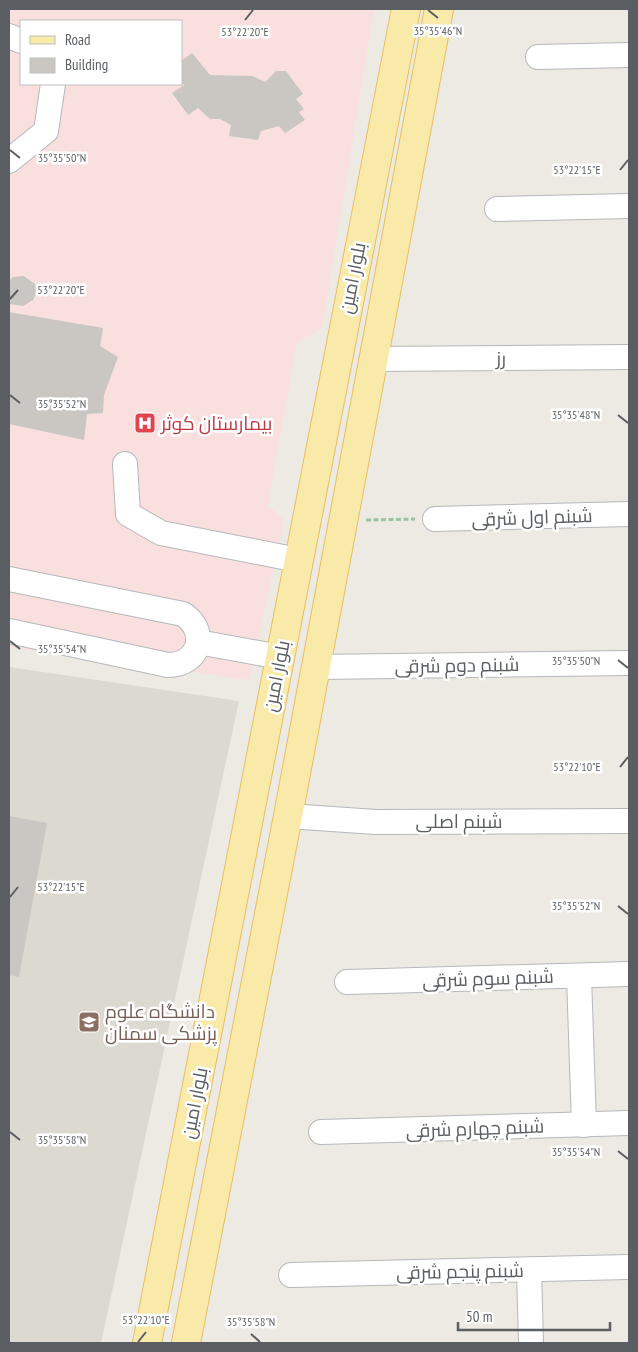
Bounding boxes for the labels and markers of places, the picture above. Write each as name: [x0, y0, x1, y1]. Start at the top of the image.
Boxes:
hospital icon: بیمارستان کوثر: [133, 411, 157, 435]
place label: بیمارستان کوثر: [160, 411, 272, 435]
place label: دانشگاه علوم پزشکی سمنان: [105, 999, 217, 1046]
school or university icon: دانشگاه علوم پزشکی سمنان: [77, 1010, 101, 1034]

